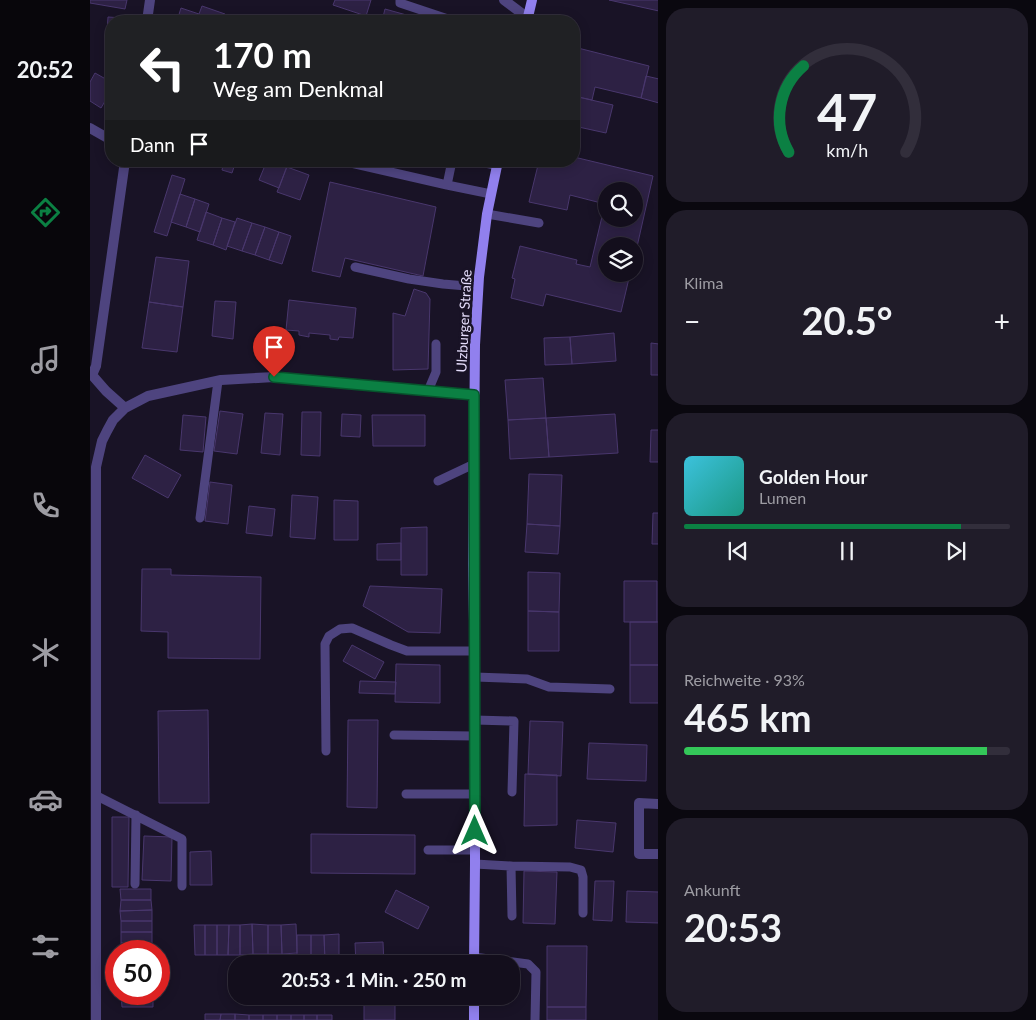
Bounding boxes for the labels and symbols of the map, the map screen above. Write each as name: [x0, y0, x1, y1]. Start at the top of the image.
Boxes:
street label: Ulzburger Straße: [452, 269, 475, 373]
pin: [253, 326, 295, 377]
position arrow: [448, 804, 500, 856]
speed limit sign: 50: [105, 940, 170, 1005]

